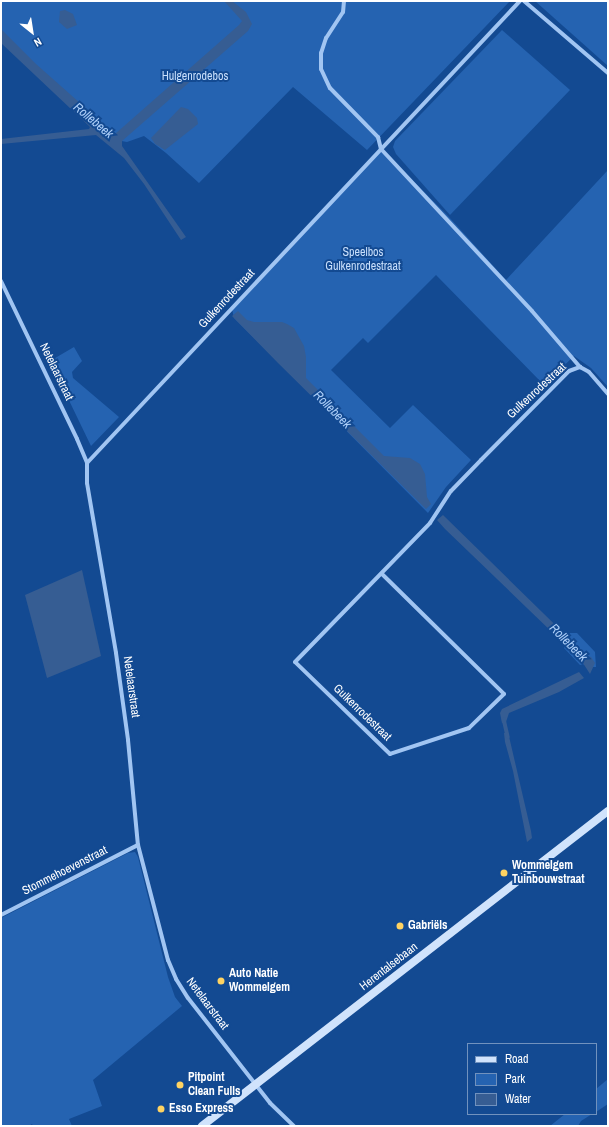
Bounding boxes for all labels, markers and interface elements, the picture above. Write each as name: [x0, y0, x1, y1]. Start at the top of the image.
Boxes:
north arrow: [12, 12, 52, 52]
text: N: [32, 35, 44, 50]
park label: Hulgenrodebos: [162, 70, 228, 84]
water label: Rollebeek: [70, 100, 116, 142]
park label: Speelbos Gulkenrodestraat: [325, 246, 401, 274]
street label: Gulkenrodestraat: [196, 266, 258, 332]
street label: Netelaarstraat: [36, 341, 76, 403]
street label: Gulkenrodestraat: [504, 360, 570, 422]
water label: Rollebeek: [310, 388, 354, 432]
water label: Rollebeek: [546, 621, 590, 665]
street label: Netelaarstraat: [120, 655, 142, 719]
street label: Gulkenrodestraat: [330, 682, 394, 744]
street label: Stommehoevenstraat: [20, 843, 110, 899]
place label: Wommelgem Tuinbouwstraat: [512, 859, 585, 887]
marker: Wommelgem Tuinbouwstraat: [499, 868, 509, 878]
place label: Gabriëls: [408, 919, 447, 933]
marker: Gabriëls: [395, 921, 405, 931]
street label: Herentalsebaan: [357, 940, 421, 994]
place label: Auto Natie Wommelgem: [229, 967, 290, 995]
street label: Netelaarstraat: [183, 975, 231, 1033]
marker: Auto Natie Wommelgem: [216, 976, 226, 986]
legend: [467, 1043, 597, 1115]
text: Road: [505, 1051, 529, 1067]
place label: Pitpoint Clean Fulls: [188, 1071, 240, 1099]
text: Park: [505, 1071, 525, 1087]
marker: Pitpoint Clean Fulls: [175, 1080, 185, 1090]
text: Water: [505, 1091, 531, 1107]
place label: Esso Express: [169, 1102, 234, 1116]
marker: Esso Express: [156, 1104, 166, 1114]

